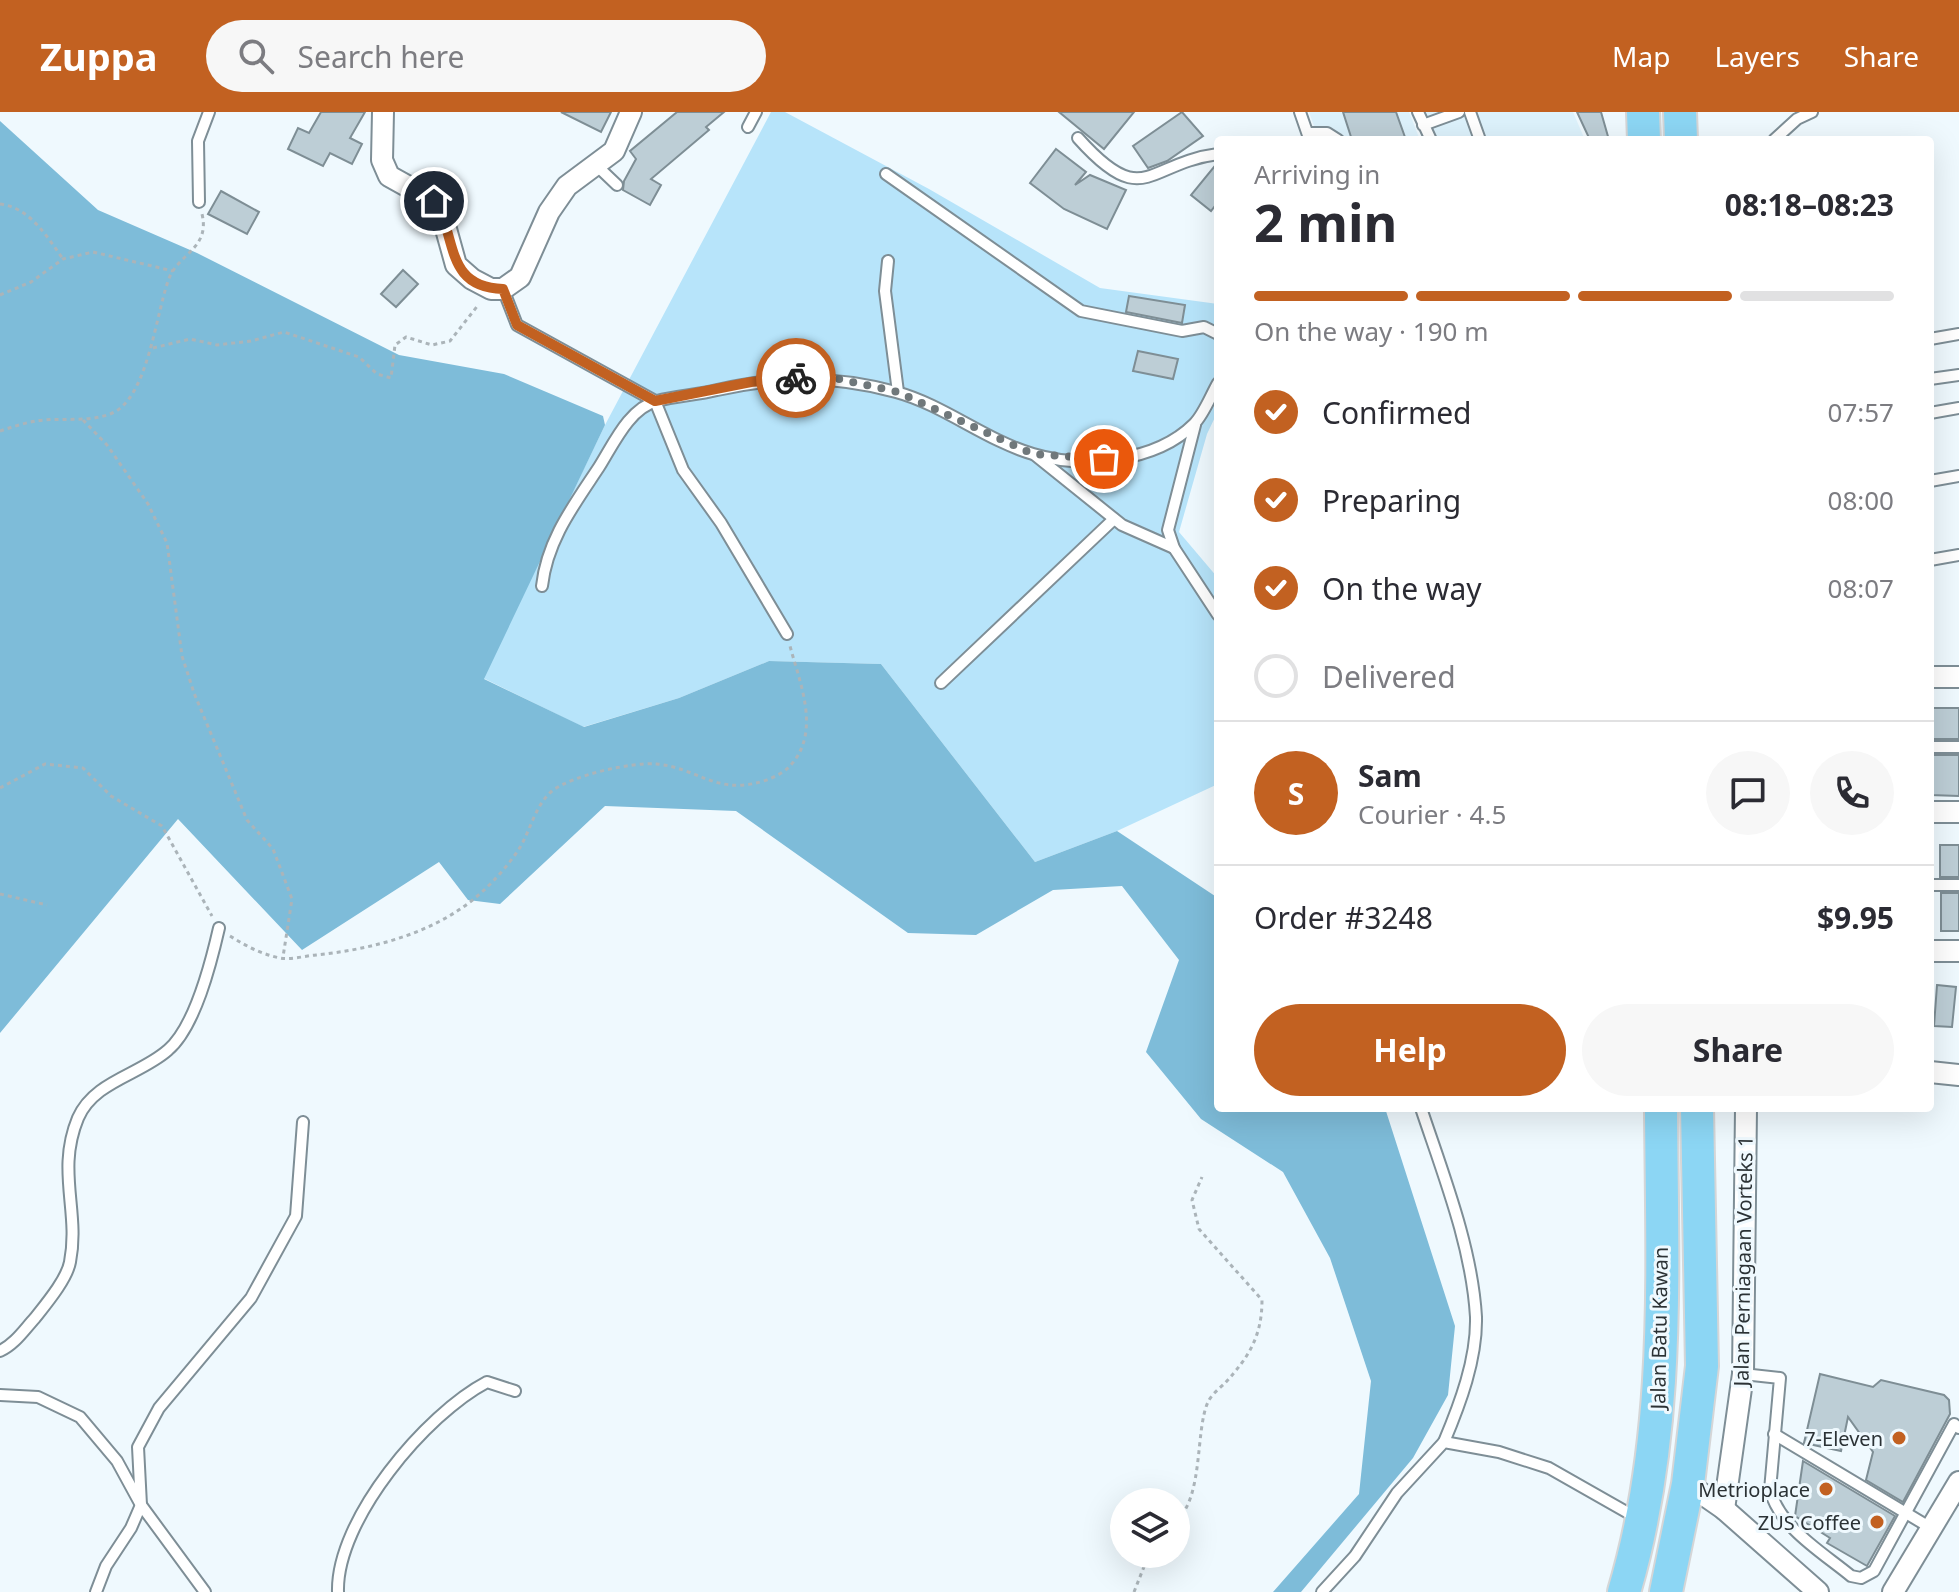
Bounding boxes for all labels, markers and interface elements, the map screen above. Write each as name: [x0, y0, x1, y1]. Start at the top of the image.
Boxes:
search box: [206, 20, 766, 92]
text: Zuppa: [40, 30, 158, 82]
icon: search: [234, 34, 278, 78]
text: Search here: [298, 36, 464, 77]
text: Map: [1612, 37, 1670, 75]
text: Layers: [1714, 37, 1800, 75]
text: Share: [1844, 37, 1919, 75]
text: Arriving in: [1254, 156, 1380, 192]
pin: [400, 167, 468, 235]
icon: home: [412, 179, 456, 223]
text: 08:18–08:23: [1725, 184, 1894, 225]
text: 2 min: [1254, 186, 1397, 257]
text: On the way · 190 m: [1254, 313, 1488, 349]
courier: [756, 338, 836, 418]
icon: bike: [774, 356, 818, 400]
icon: check: [1254, 390, 1298, 434]
text: Confirmed: [1322, 392, 1472, 433]
text: 07:57: [1828, 394, 1894, 430]
pin: [1070, 425, 1138, 493]
icon: bag: [1082, 437, 1126, 481]
icon: check: [1254, 478, 1298, 522]
text: Preparing: [1322, 480, 1461, 521]
text: 08:00: [1828, 482, 1894, 518]
icon: check: [1254, 566, 1298, 610]
text: On the way: [1322, 568, 1482, 609]
text: 08:07: [1828, 570, 1894, 606]
text: Delivered: [1322, 656, 1456, 697]
button: chat: [1706, 751, 1790, 835]
button: phone: [1810, 751, 1894, 835]
text: Sam: [1358, 755, 1422, 796]
text: S: [1288, 773, 1304, 814]
text: Courier · 4.5: [1358, 796, 1506, 832]
text: Order #3248: [1254, 897, 1433, 938]
text: $9.95: [1817, 897, 1894, 938]
button: Help: [1254, 1004, 1566, 1096]
button: Share: [1582, 1004, 1894, 1096]
street label: Jalan Perniagaan Vorteks 1: [1727, 1135, 1759, 1389]
street label: Jalan Batu Kawan: [1644, 1247, 1674, 1411]
place label: 7-Eleven: [1804, 1425, 1883, 1452]
marker: 7-Eleven: [1890, 1429, 1908, 1447]
place label: Metrioplace: [1698, 1476, 1810, 1503]
marker: Metrioplace: [1817, 1480, 1835, 1498]
map controls: [1110, 1488, 1190, 1568]
button: layers: [1110, 1488, 1190, 1568]
place label: ZUS Coffee: [1758, 1509, 1861, 1536]
marker: ZUS Coffee: [1868, 1513, 1886, 1531]

